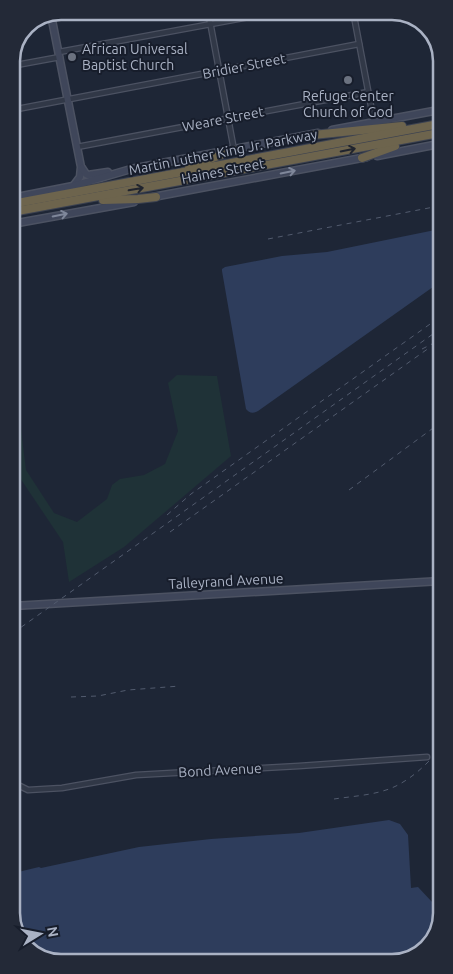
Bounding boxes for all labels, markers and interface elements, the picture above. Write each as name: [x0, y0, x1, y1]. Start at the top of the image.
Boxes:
place label: African Universal Baptist Church: [82, 41, 188, 73]
street label: Bridier Street: [201, 50, 287, 82]
marker: African Universal Baptist Church: [66, 51, 78, 63]
marker: Refuge Center Church of God: [342, 74, 354, 86]
place label: Refuge Center Church of God: [302, 88, 394, 120]
street label: Weare Street: [181, 103, 266, 135]
street label: Martin Luther King Jr. Parkway: [127, 126, 319, 178]
one-way arrow: [339, 145, 355, 155]
street label: Haines Street: [180, 155, 266, 187]
one-way arrow: [280, 167, 296, 176]
one-way arrow: [128, 184, 144, 194]
one-way arrow: [51, 210, 67, 219]
street label: Talleyrand Avenue: [168, 570, 284, 592]
street label: Bond Avenue: [178, 760, 262, 780]
north arrow: [15, 909, 65, 959]
text: N: [44, 925, 62, 938]

